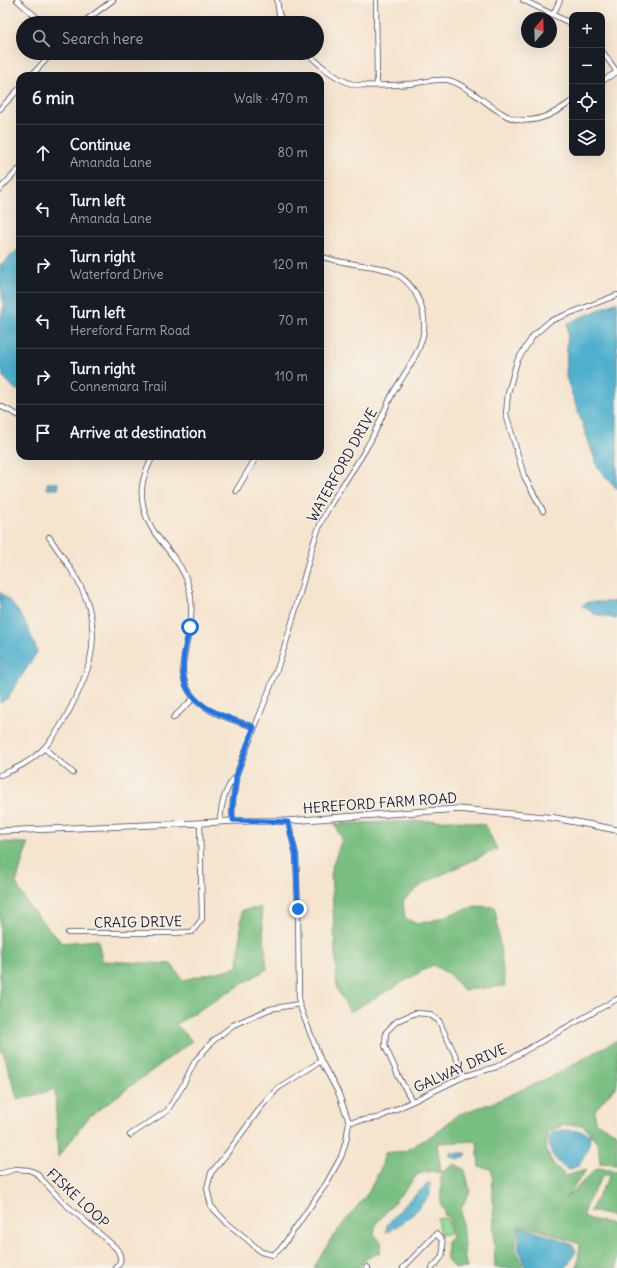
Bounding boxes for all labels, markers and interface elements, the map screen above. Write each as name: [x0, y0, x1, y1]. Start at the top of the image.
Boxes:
north arrow: [521, 12, 557, 48]
map controls: [569, 12, 605, 156]
button: +: [569, 12, 605, 48]
search box: [16, 16, 324, 60]
icon: search: [30, 27, 52, 49]
text: Search here: [62, 29, 143, 48]
button: −: [569, 48, 605, 84]
button: locate: [569, 84, 605, 120]
text: 6 min: [32, 87, 74, 109]
text: Walk · 470 m: [234, 90, 308, 107]
button: layers: [569, 120, 605, 156]
text: Continue: [70, 135, 131, 154]
icon: ahead: [32, 142, 54, 164]
text: 80 m: [277, 144, 308, 161]
text: Amanda Lane: [70, 154, 152, 171]
text: Turn left: [70, 191, 125, 210]
icon: left: [32, 198, 54, 220]
text: 90 m: [277, 200, 308, 217]
text: Amanda Lane: [70, 210, 152, 227]
text: Turn right: [70, 247, 135, 266]
icon: right: [32, 254, 54, 276]
text: 120 m: [273, 256, 308, 273]
text: Waterford Drive: [70, 266, 163, 283]
text: Turn left: [70, 303, 125, 322]
icon: left: [32, 310, 54, 332]
text: 70 m: [279, 312, 308, 329]
text: Hereford Farm Road: [70, 322, 190, 339]
text: Turn right: [70, 359, 135, 378]
icon: right: [32, 366, 54, 388]
text: 110 m: [275, 368, 308, 385]
text: Connemara Trail: [70, 378, 167, 395]
street label: WATERFORD DRIVE: [303, 405, 381, 525]
icon: arrive: [32, 422, 54, 444]
text: Arrive at destination: [70, 423, 206, 442]
route start: [181, 618, 199, 636]
street label: HEREFORD FARM ROAD: [302, 789, 458, 817]
route end: [289, 900, 307, 918]
street label: CRAIG DRIVE: [94, 912, 182, 932]
street label: GALWAY DRIVE: [411, 1040, 509, 1096]
street label: FISKE LOOP: [43, 1164, 113, 1232]

